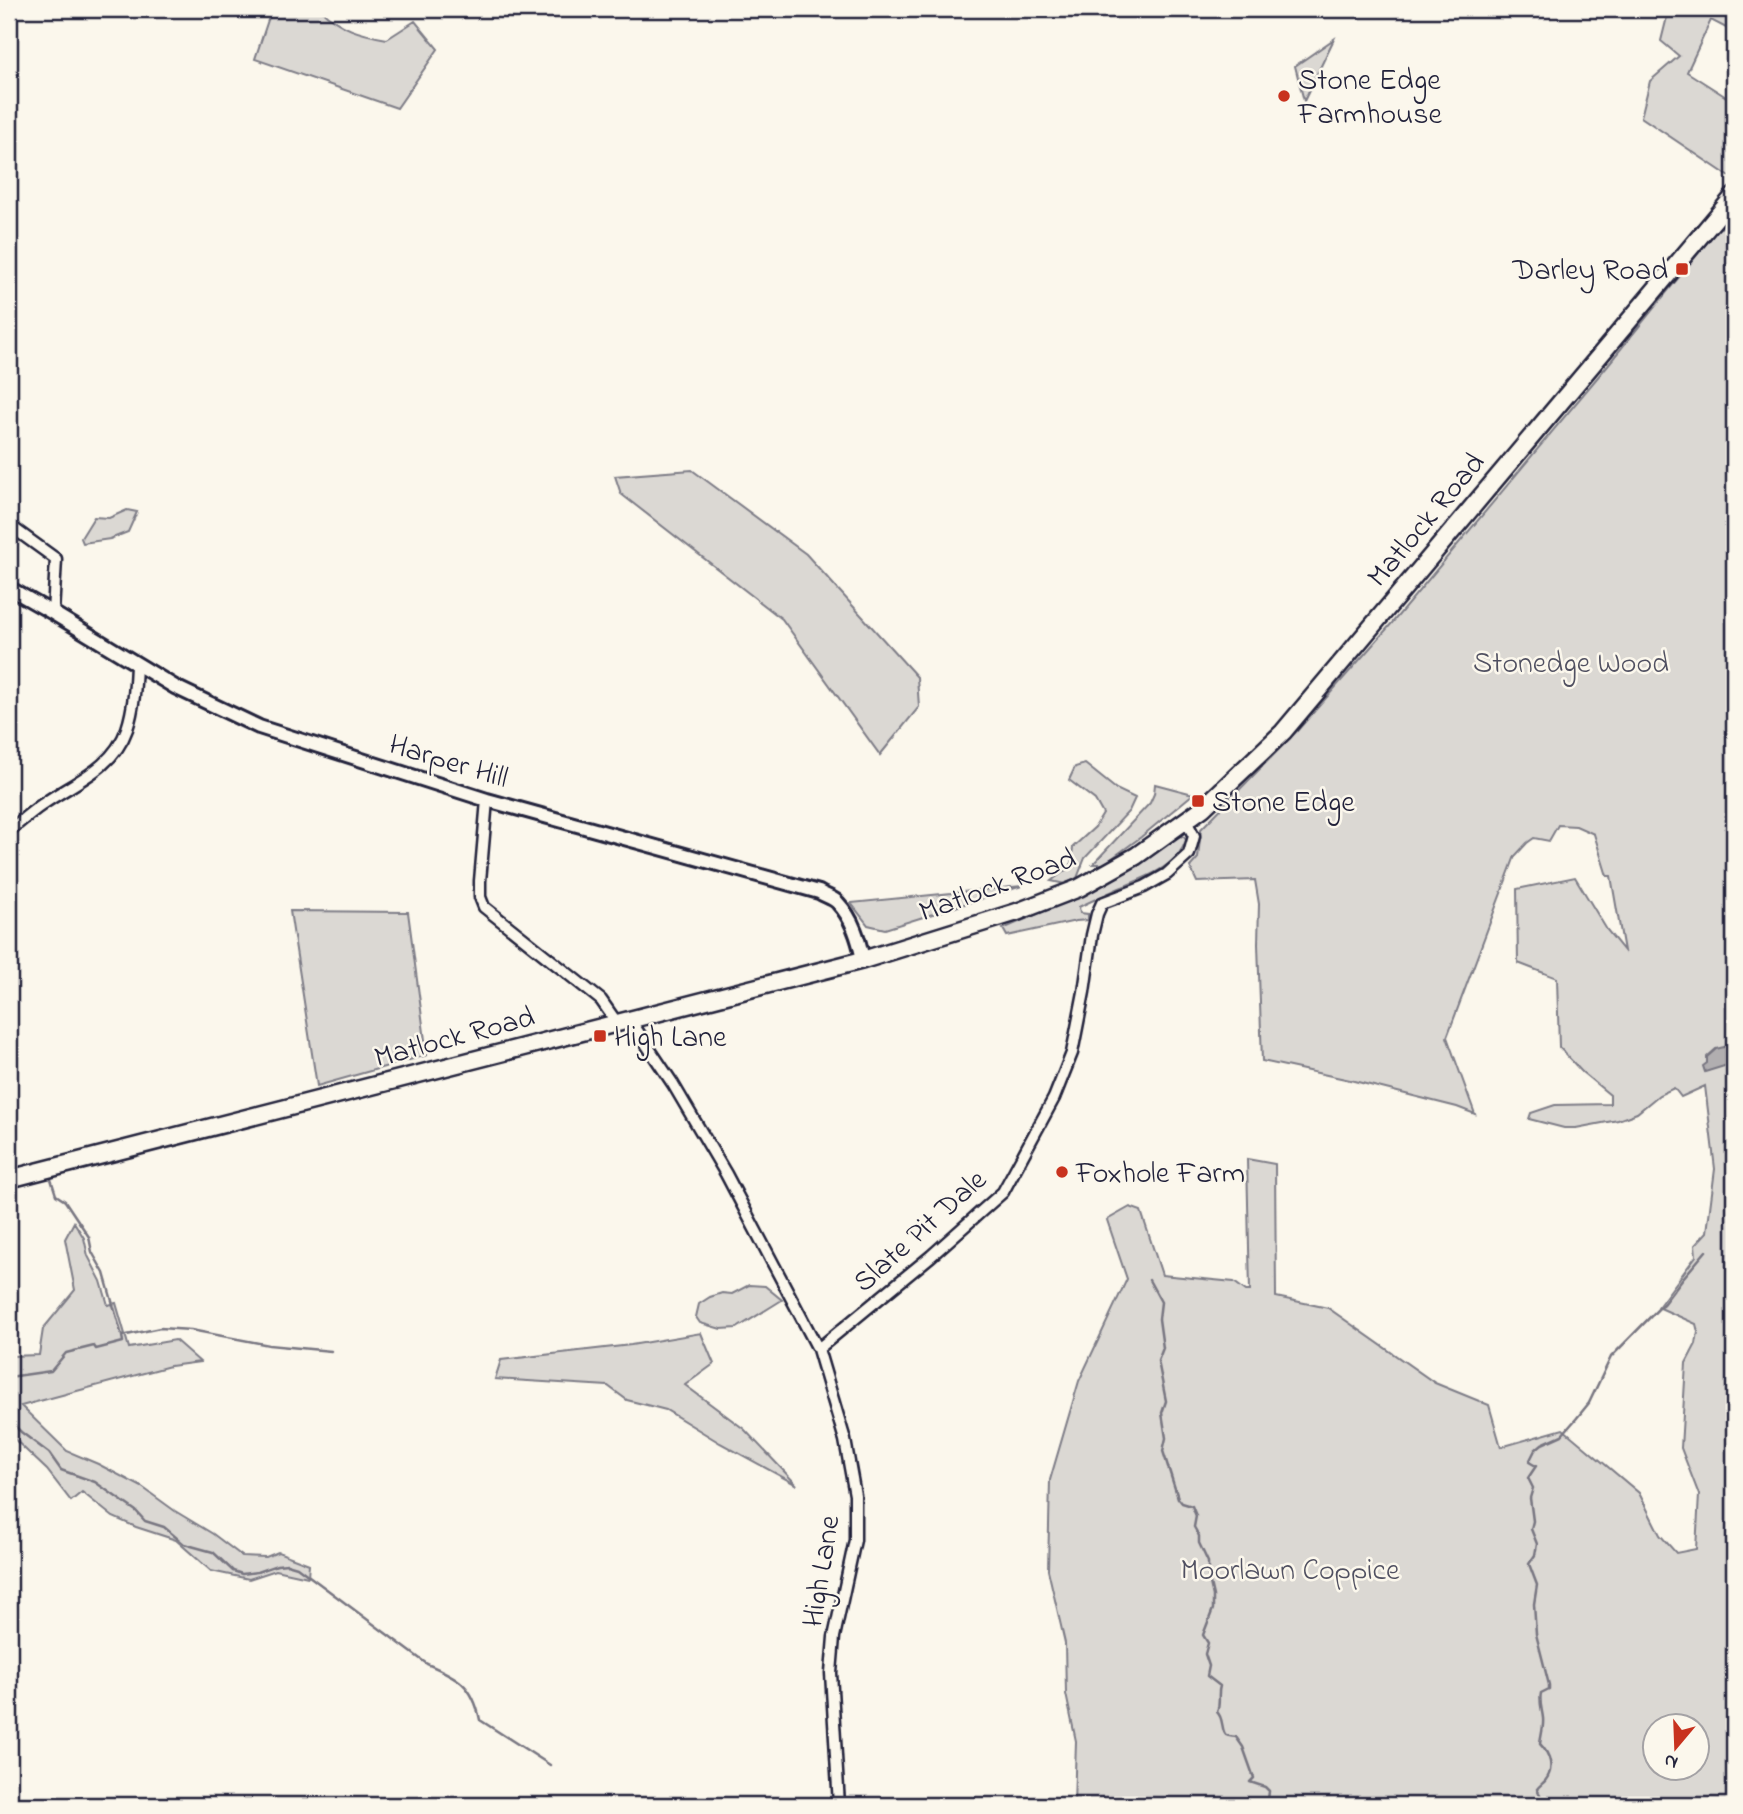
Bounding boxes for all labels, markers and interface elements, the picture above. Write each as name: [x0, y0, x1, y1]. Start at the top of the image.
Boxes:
place label: Stone Edge Farmhouse: [1297, 60, 1442, 138]
marker: Stone Edge Farmhouse: [1276, 88, 1292, 104]
place label: Darley Road: [1512, 250, 1668, 294]
marker: Darley Road: [1674, 261, 1690, 277]
street label: Matlock Road: [1358, 444, 1497, 598]
park label: Stonedge Wood: [1473, 643, 1669, 687]
street label: Harper Hill: [383, 724, 513, 802]
place label: Stone Edge: [1212, 782, 1355, 826]
marker: Stone Edge: [1190, 793, 1206, 809]
street label: Matlock Road: [913, 838, 1083, 936]
street label: Matlock Road: [370, 996, 540, 1081]
place label: High Lane: [614, 1017, 727, 1061]
marker: High Lane: [592, 1028, 608, 1044]
place label: Foxhole Farm: [1075, 1153, 1245, 1197]
street label: Slate Pit Dale: [844, 1160, 998, 1304]
marker: Foxhole Farm: [1054, 1164, 1070, 1180]
street label: High Lane: [792, 1512, 854, 1630]
park label: Moorlawn Coppice: [1181, 1550, 1400, 1594]
north arrow: [1642, 1713, 1712, 1783]
text: N: [1661, 1746, 1682, 1776]

